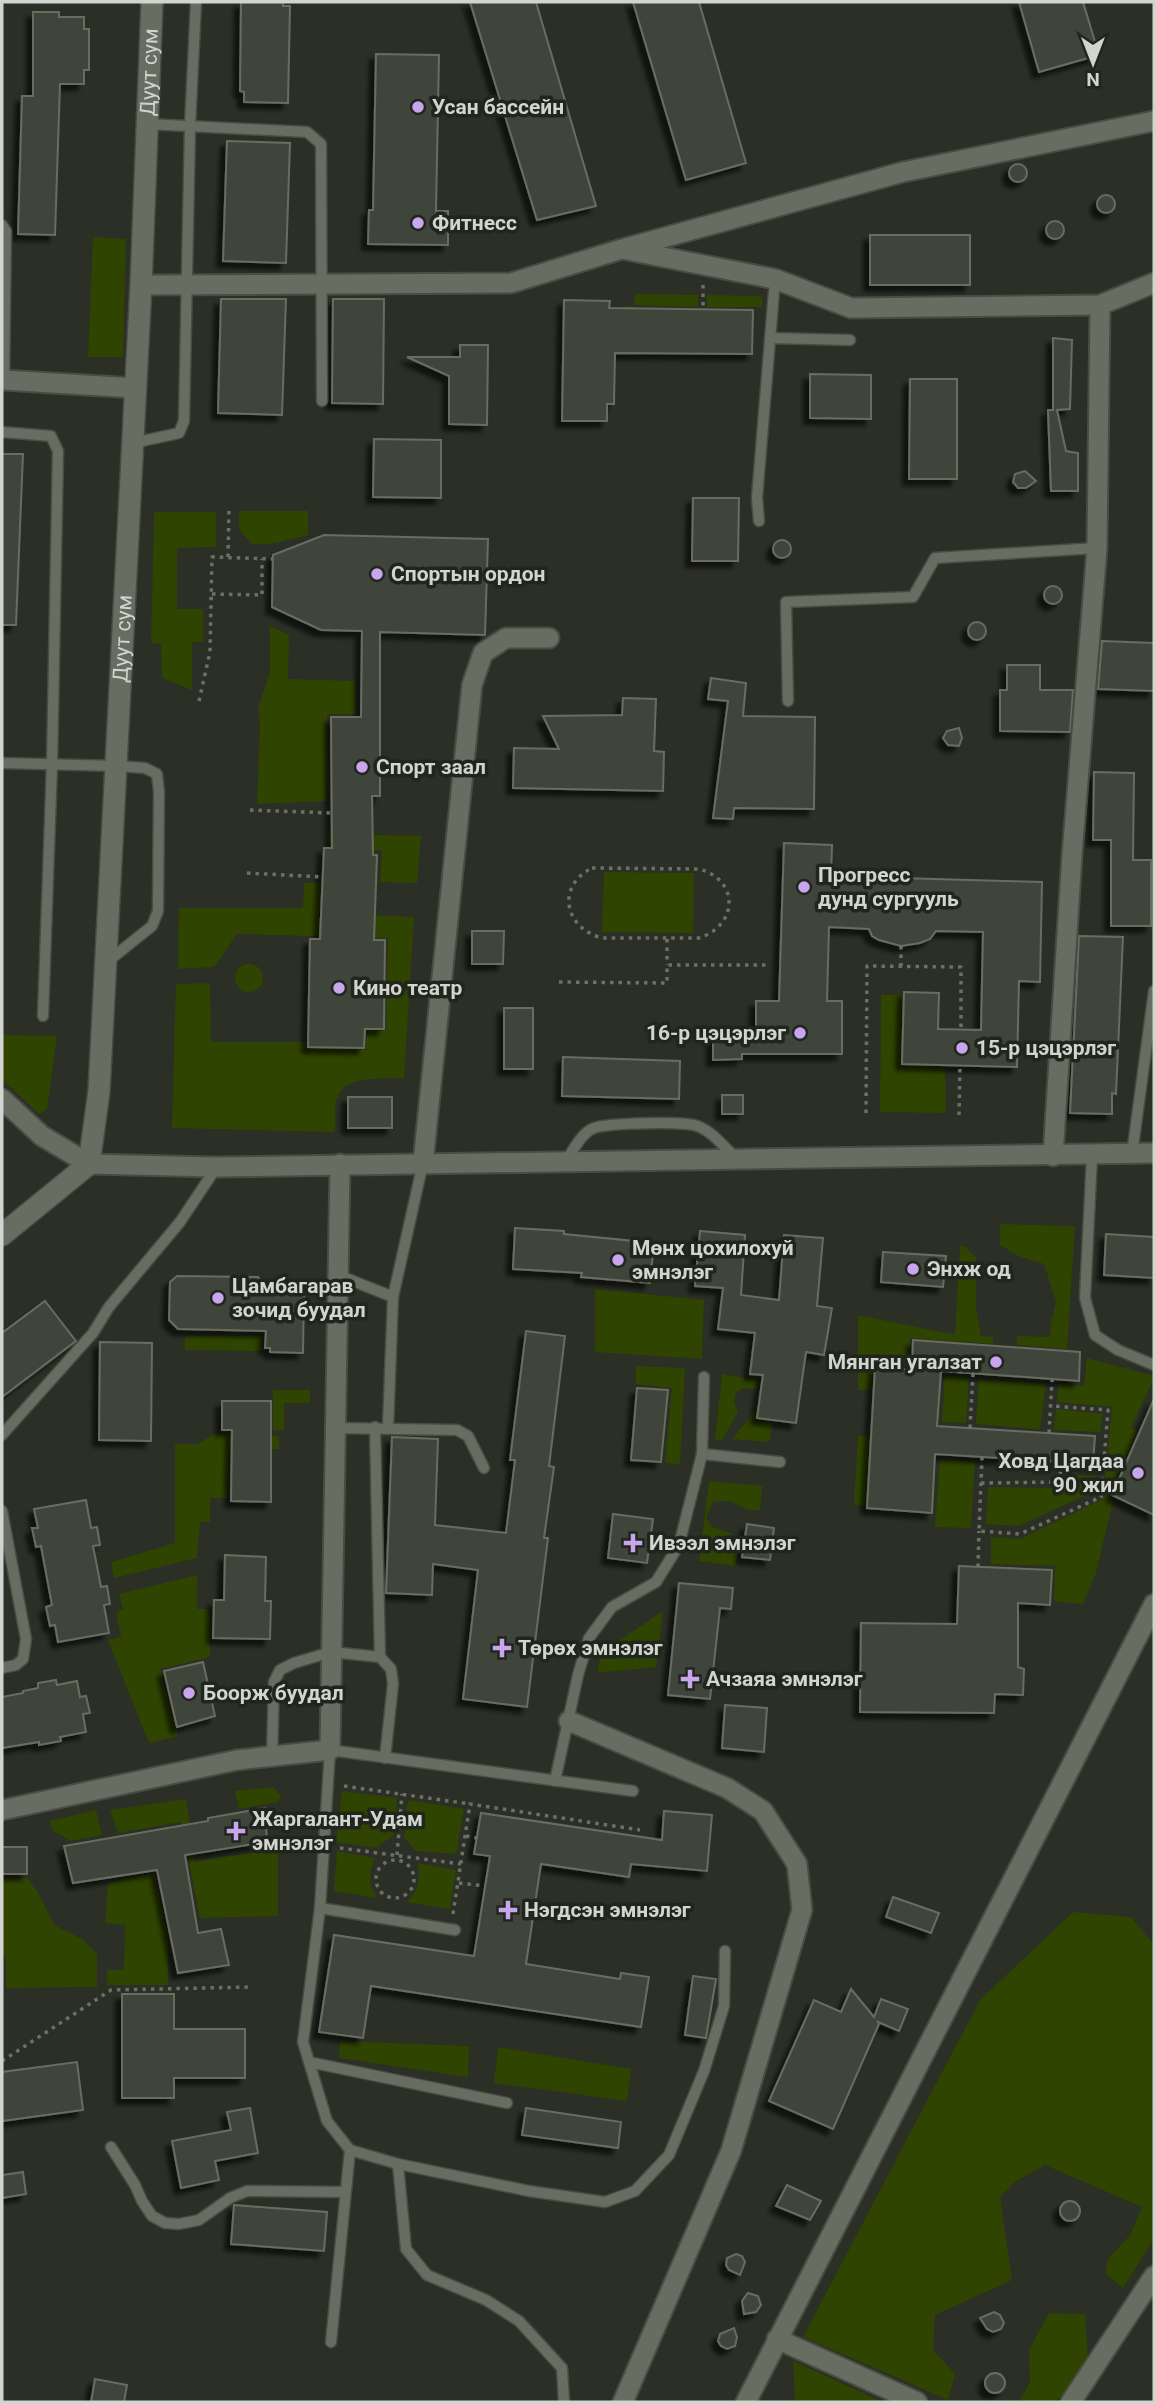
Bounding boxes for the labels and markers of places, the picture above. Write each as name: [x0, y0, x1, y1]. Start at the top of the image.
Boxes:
place label: Усан бассейн: [432, 95, 564, 119]
marker: Усан бассейн: [410, 99, 426, 115]
place label: Фитнесс: [432, 211, 517, 235]
marker: Фитнесс: [410, 215, 426, 231]
place label: Спортын ордон: [391, 562, 545, 586]
marker: Спортын ордон: [369, 566, 385, 582]
place label: Спорт заал: [376, 755, 486, 779]
marker: Спорт заал: [354, 759, 370, 775]
place label: Прогресс дунд сургууль: [818, 863, 959, 911]
marker: Прогресс дунд сургууль: [796, 879, 812, 895]
place label: Кино театр: [353, 976, 462, 1000]
marker: Кино театр: [331, 980, 347, 996]
place label: 16-р цэцэрлэг: [646, 1021, 786, 1045]
marker: 16-р цэцэрлэг: [792, 1025, 808, 1041]
place label: 15-р цэцэрлэг: [976, 1036, 1116, 1060]
marker: 15-р цэцэрлэг: [954, 1040, 970, 1056]
place label: Мөнх цохилохуй эмнэлэг: [632, 1236, 794, 1284]
marker: Мөнх цохилохуй эмнэлэг: [610, 1252, 626, 1268]
place label: Энхж од: [927, 1257, 1011, 1281]
marker: Энхж од: [905, 1261, 921, 1277]
place label: Цамбагарав зочид буудал: [232, 1274, 366, 1322]
marker: Цамбагарав зочид буудал: [210, 1290, 226, 1306]
place label: Мянган угалзат: [828, 1350, 982, 1374]
marker: Мянган угалзат: [988, 1354, 1004, 1370]
place label: Ховд Цагдаа 90 жил: [998, 1449, 1124, 1497]
marker: Ховд Цагдаа 90 жил: [1130, 1465, 1146, 1481]
place label: Ивээл эмнэлэг: [649, 1531, 796, 1555]
marker: Ивээл эмнэлэг: [623, 1533, 643, 1553]
place label: Төрөх эмнэлэг: [518, 1636, 663, 1660]
marker: Төрөх эмнэлэг: [492, 1638, 512, 1658]
place label: Ачзаяа эмнэлэг: [706, 1667, 863, 1691]
marker: Ачзаяа эмнэлэг: [680, 1669, 700, 1689]
place label: Боорж буудал: [203, 1681, 344, 1705]
marker: Боорж буудал: [181, 1685, 197, 1701]
place label: Жаргалант-Удам эмнэлэг: [252, 1807, 423, 1855]
marker: Жаргалант-Удам эмнэлэг: [226, 1821, 246, 1841]
place label: Нэгдсэн эмнэлэг: [524, 1898, 691, 1922]
marker: Нэгдсэн эмнэлэг: [498, 1900, 518, 1920]

